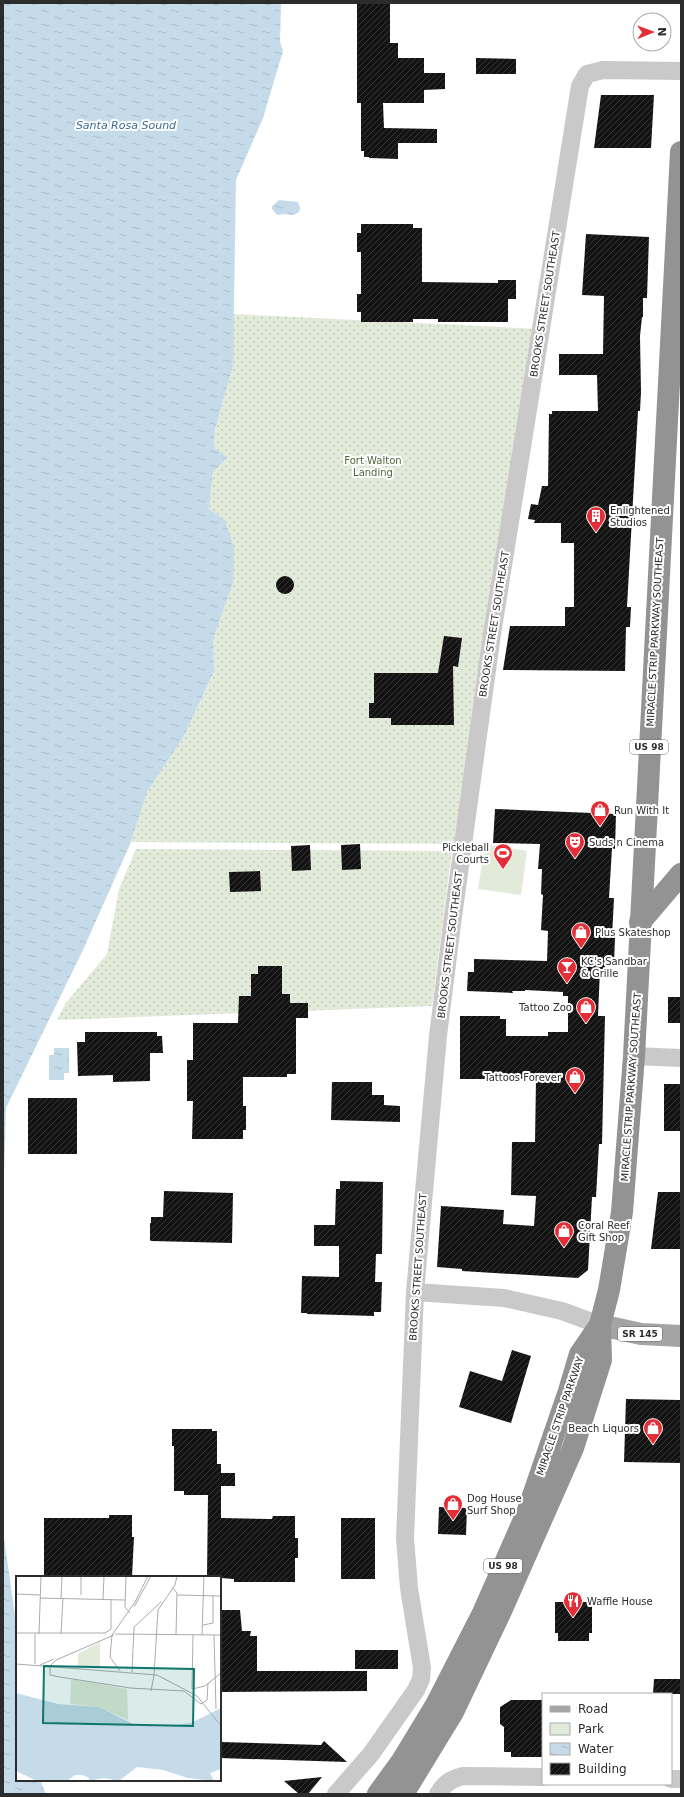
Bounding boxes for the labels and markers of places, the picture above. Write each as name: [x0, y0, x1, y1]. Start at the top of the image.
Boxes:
building icon: Enlightened Studios: [585, 505, 607, 533]
place label: Enlightened Studios: [610, 505, 670, 528]
shop icon: Run With It: [589, 799, 611, 827]
place label: Run With It: [614, 805, 669, 816]
theatre icon: Suds n Cinema: [564, 831, 586, 859]
place label: Suds n Cinema: [589, 837, 664, 848]
place label: Pickleball Courts: [442, 842, 489, 865]
sports icon: Pickleball Courts: [492, 842, 514, 870]
shop icon: Plus Skateshop: [570, 921, 592, 949]
place label: Plus Skateshop: [595, 927, 671, 938]
bar icon: KC's Sandbar & Grille: [556, 956, 578, 984]
place label: KC's Sandbar & Grille: [581, 956, 648, 979]
shop icon: Tattoo Zoo: [575, 996, 597, 1024]
place label: Tattoo Zoo: [518, 1002, 572, 1013]
shop icon: Tattoos Forever: [564, 1066, 586, 1094]
place label: Tattoos Forever: [483, 1072, 562, 1083]
shop icon: Coral Reef Gift Shop: [553, 1220, 575, 1248]
place label: Coral Reef Gift Shop: [578, 1220, 630, 1243]
shop icon: Beach Liquors: [642, 1417, 664, 1445]
place label: Beach Liquors: [568, 1423, 639, 1434]
shop icon: Dog House Surf Shop: [442, 1493, 464, 1521]
place label: Dog House Surf Shop: [467, 1493, 522, 1516]
restaurant icon: Waffle House: [562, 1590, 584, 1618]
place label: Waffle House: [587, 1596, 653, 1607]

